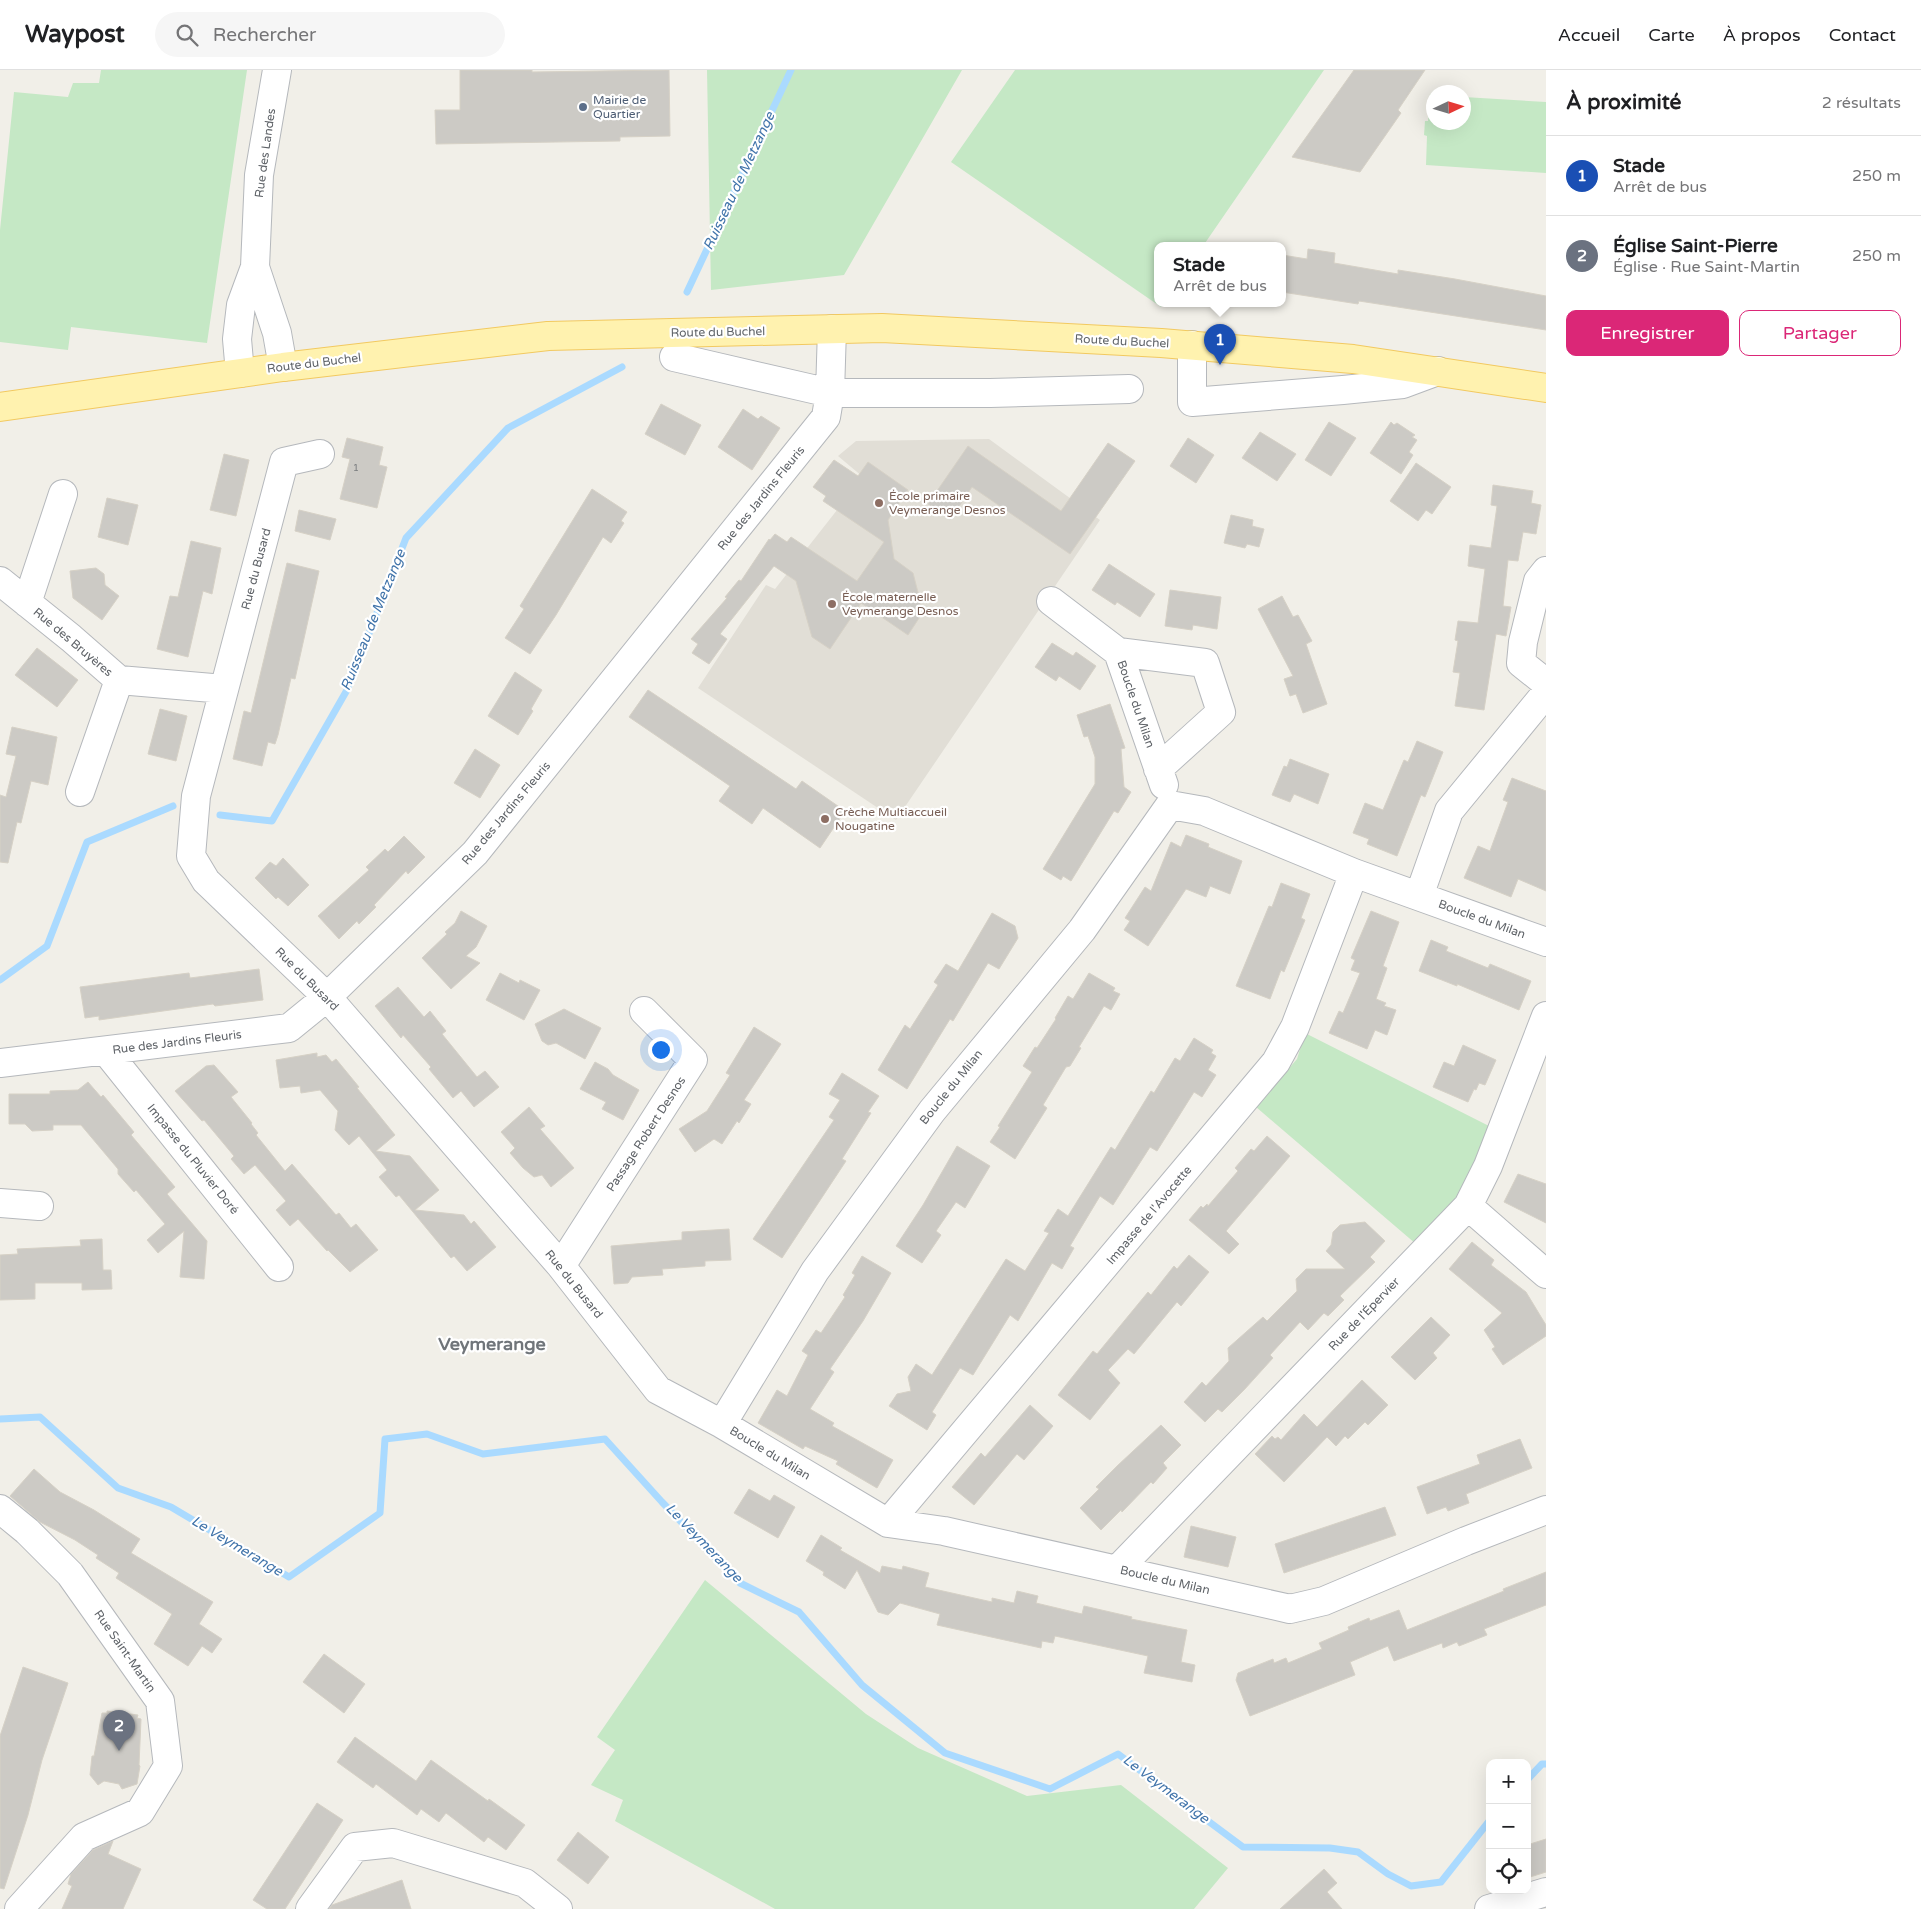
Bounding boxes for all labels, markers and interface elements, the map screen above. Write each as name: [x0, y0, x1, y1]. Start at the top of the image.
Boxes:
search box: [155, 12, 505, 57]
text: Waypost: [25, 20, 125, 49]
icon: search: [173, 21, 201, 49]
text: Rechercher: [213, 24, 316, 46]
text: Accueil: [1558, 24, 1620, 46]
text: Carte: [1648, 24, 1695, 46]
text: À propos: [1723, 24, 1801, 46]
text: Contact: [1829, 24, 1896, 46]
north arrow: [1426, 85, 1471, 130]
text: À proximité: [1566, 90, 1681, 115]
place label: Mairie de Quartier: [593, 93, 646, 121]
text: 2 résultats: [1822, 93, 1901, 113]
marker: Mairie de Quartier: [577, 101, 589, 113]
street label: Rue des Landes: [252, 107, 278, 199]
water label: Ruisseau de Metzange: [700, 108, 779, 253]
text: Stade: [1613, 155, 1665, 177]
text: 1: [1577, 166, 1587, 186]
text: 250 m: [1852, 166, 1901, 186]
text: Arrêt de bus: [1613, 177, 1707, 197]
text: Église Saint-Pierre: [1613, 235, 1778, 257]
popup: [1154, 242, 1286, 307]
text: 2: [1577, 246, 1587, 266]
text: 250 m: [1852, 246, 1901, 266]
text: Stade: [1173, 254, 1225, 276]
text: Église · Rue Saint-Martin: [1613, 257, 1800, 277]
text: Arrêt de bus: [1173, 276, 1267, 296]
button: Enregistrer: [1566, 310, 1729, 356]
button: Partager: [1739, 310, 1901, 356]
street label: Route du Buchel: [671, 324, 765, 340]
pin: 1: [1204, 324, 1236, 365]
street label: Route du Buchel: [1074, 332, 1170, 350]
street label: Route du Buchel: [266, 350, 362, 376]
street label: Rue des Jardins Fleuris: [715, 443, 808, 553]
house number: 1: [353, 462, 359, 474]
place label: École primaire Veymerange Desnos: [889, 489, 1006, 517]
marker: École primaire Veymerange Desnos: [873, 497, 885, 509]
street label: Rue du Busard: [238, 527, 274, 611]
water label: Ruisseau de Metzange: [337, 546, 409, 693]
place label: École maternelle Veymerange Desnos: [842, 590, 959, 618]
marker: École maternelle Veymerange Desnos: [826, 598, 838, 610]
street label: Rue des Bruyères: [30, 605, 116, 679]
street label: Boucle du Milan: [1114, 658, 1158, 750]
street label: Rue des Jardins Fleuris: [459, 758, 553, 867]
place label: Crèche Multiaccueil Nougatine: [835, 805, 947, 833]
marker: Crèche Multiaccueil Nougatine: [819, 813, 831, 825]
street label: Boucle du Milan: [1437, 897, 1527, 941]
street label: Rue du Busard: [272, 944, 342, 1014]
street label: Rue des Jardins Fleuris: [112, 1027, 243, 1057]
your location: [648, 1037, 674, 1063]
street label: Boucle du Milan: [917, 1047, 985, 1127]
street label: Passage Robert Desnos: [604, 1074, 689, 1194]
street label: Impasse du Pluvier Doré: [144, 1101, 242, 1217]
street label: Impasse de l'Avocette: [1104, 1163, 1194, 1267]
street label: Rue du Busard: [542, 1247, 606, 1321]
street label: Rue de l'Épervier: [1326, 1274, 1403, 1353]
district label: Veymerange: [438, 1333, 546, 1355]
street label: Boucle du Milan: [727, 1423, 813, 1483]
water label: Le Veymerange: [662, 1500, 747, 1587]
water label: Le Veymerange: [188, 1512, 287, 1580]
street label: Boucle du Milan: [1119, 1563, 1211, 1597]
street label: Rue Saint-Martin: [91, 1607, 159, 1695]
pin: 2: [103, 1710, 135, 1751]
water label: Le Veymerange: [1120, 1751, 1213, 1827]
map controls: [1486, 1759, 1531, 1894]
button: +: [1486, 1759, 1531, 1804]
button: −: [1486, 1804, 1531, 1849]
button: locate: [1486, 1849, 1531, 1894]

